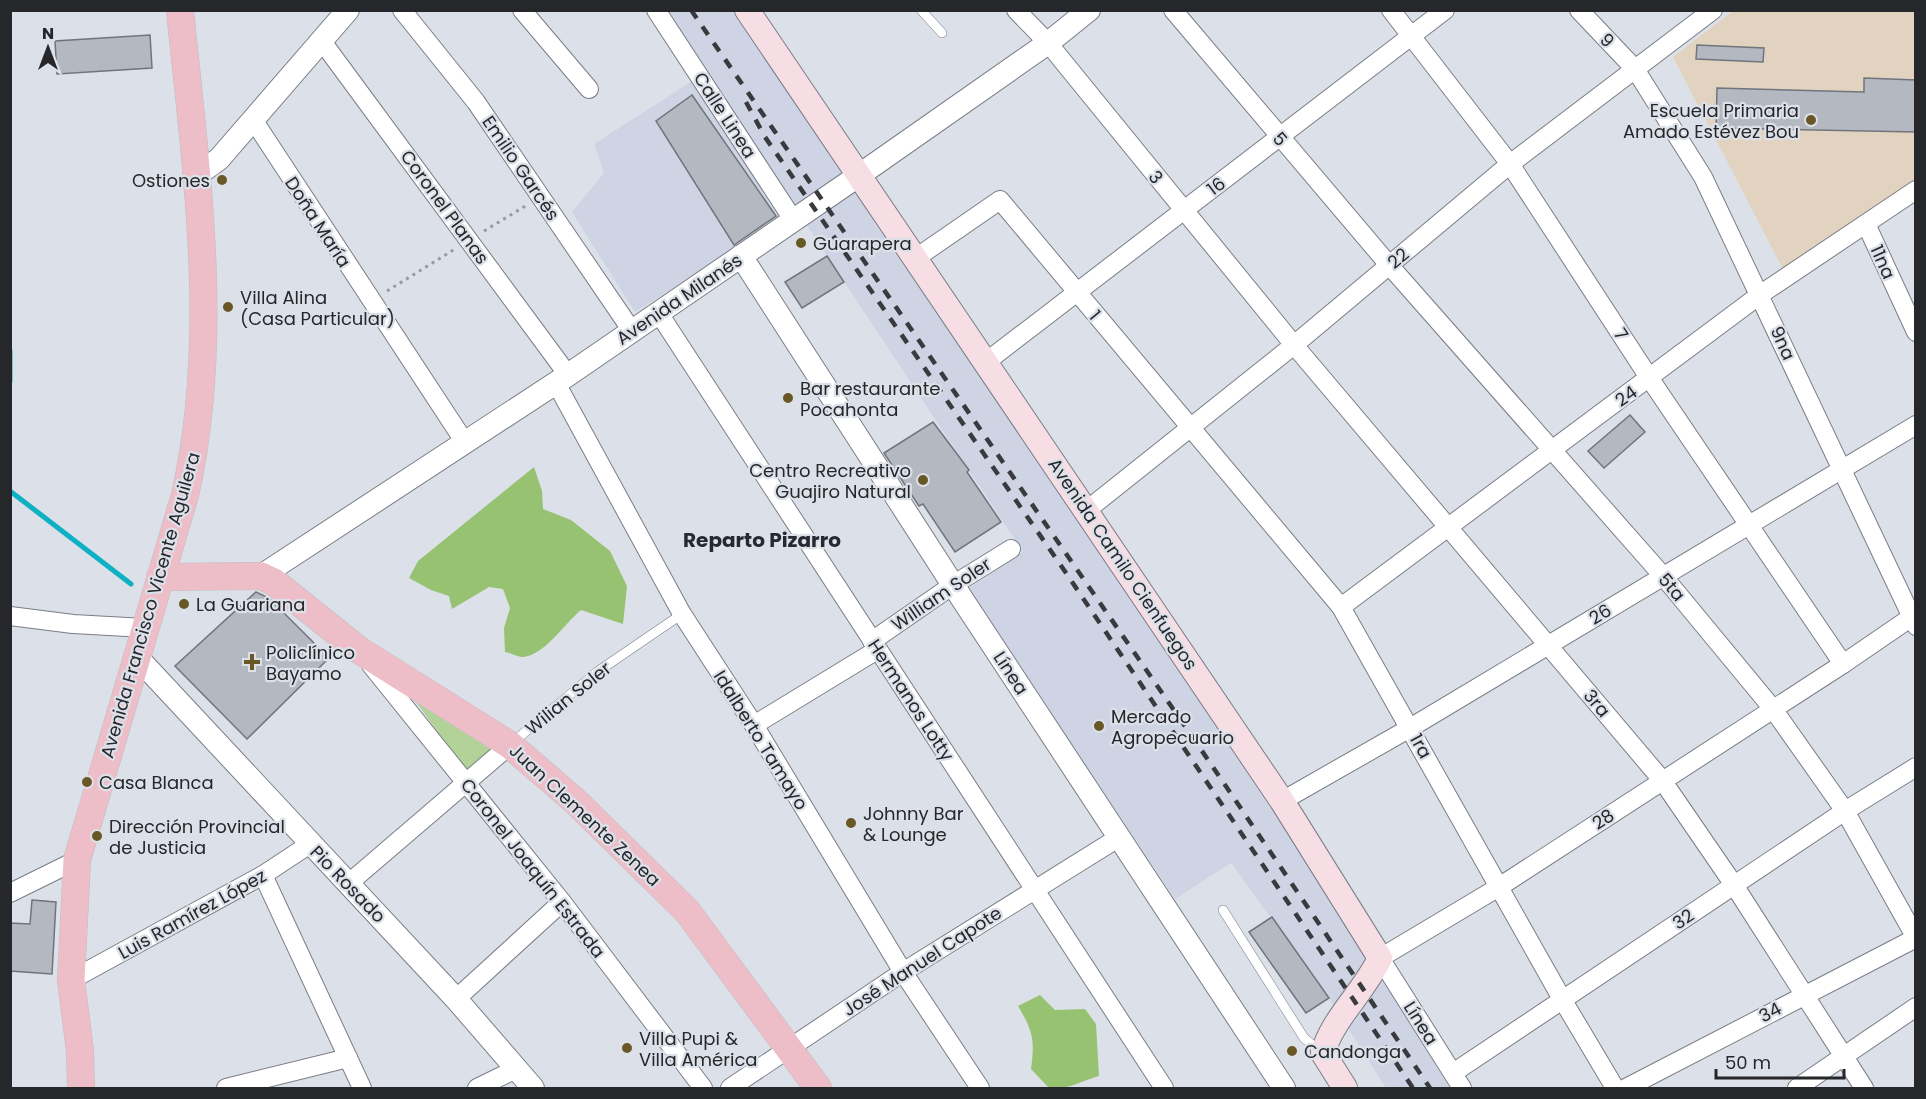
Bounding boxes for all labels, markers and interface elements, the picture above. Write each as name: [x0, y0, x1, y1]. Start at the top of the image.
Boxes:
north arrow: [18, 18, 78, 78]
text: N: [42, 22, 54, 45]
street label: 9: [1594, 27, 1620, 53]
street label: Calle Linea: [688, 67, 762, 163]
place label: Escuela Primaria Amado Estévez Bou: [1623, 98, 1799, 144]
street label: Emilio Garcés: [477, 111, 565, 225]
marker: Escuela Primaria Amado Estévez Bou: [1804, 113, 1818, 127]
street label: 5: [1267, 127, 1293, 151]
street label: Coronel Planas: [395, 145, 495, 269]
street label: 3: [1143, 165, 1169, 189]
place label: Ostiones: [132, 168, 210, 193]
street label: 16: [1202, 171, 1230, 201]
street label: Doña María: [279, 172, 357, 272]
marker: Ostiones: [215, 173, 229, 187]
place label: Guarapera: [813, 231, 912, 256]
marker: Guarapera: [794, 236, 808, 250]
street label: 11na: [1864, 241, 1902, 283]
street label: 22: [1382, 242, 1414, 274]
street label: Avenida Milanés: [611, 248, 747, 350]
place label: Villa Alina (Casa Particular): [240, 285, 395, 331]
marker: Villa Alina (Casa Particular): [221, 300, 235, 314]
street label: 1: [1084, 305, 1106, 325]
street label: 9na: [1764, 322, 1802, 364]
street label: 7: [1608, 323, 1634, 345]
place label: Bar restaurante Pocahonta: [800, 376, 940, 422]
street label: 24: [1610, 380, 1642, 412]
marker: Bar restaurante Pocahonta: [781, 391, 795, 405]
street label: Avenida Francisco Vicente Aguilera: [94, 449, 206, 761]
street label: Avenida Camilo Cienfuegos: [1042, 453, 1204, 675]
place label: Centro Recreativo Guajiro Natural: [749, 458, 911, 504]
marker: Centro Recreativo Guajiro Natural: [916, 473, 930, 487]
district label: Reparto Pizarro: [683, 526, 841, 554]
street label: William Soler: [886, 551, 996, 637]
street label: 5ta: [1653, 567, 1691, 607]
place label: La Guariana: [196, 592, 305, 617]
marker: La Guariana: [177, 597, 191, 611]
street label: 26: [1584, 598, 1616, 630]
street label: Hermanos Lotty: [862, 634, 960, 766]
place label: Policlínico Bayamo: [266, 640, 355, 686]
street label: Línea: [988, 646, 1034, 700]
marker: Policlínico Bayamo: [243, 653, 261, 671]
street label: Wilian Soler: [520, 655, 616, 740]
street label: Idalberto Tamayo: [708, 665, 814, 815]
street label: 3ra: [1578, 684, 1616, 722]
place label: Mercado Agropecuario: [1111, 704, 1234, 750]
marker: Mercado Agropecuario: [1092, 719, 1106, 733]
street label: 1ra: [1404, 729, 1438, 763]
street label: Juan Clemente Zenea: [504, 738, 666, 892]
place label: Casa Blanca: [99, 770, 214, 795]
street label: Coronel Joaquín Estrada: [455, 773, 611, 963]
marker: Casa Blanca: [80, 775, 94, 789]
place label: Johnny Bar & Lounge: [863, 801, 964, 847]
street label: 28: [1587, 803, 1619, 835]
place label: Dirección Provincial de Justicia: [109, 814, 285, 860]
marker: Johnny Bar & Lounge: [844, 816, 858, 830]
marker: Dirección Provincial de Justicia: [90, 829, 104, 843]
street label: Pio Rosado: [305, 840, 391, 928]
street label: Luis Ramírez López: [113, 863, 271, 965]
street label: José Manuel Capote: [838, 900, 1006, 1022]
street label: 32: [1667, 903, 1699, 935]
street label: Línea: [1398, 996, 1444, 1050]
street label: 34: [1754, 996, 1786, 1028]
place label: Villa Pupi & Villa América: [639, 1026, 758, 1072]
place label: Candonga: [1304, 1039, 1401, 1064]
marker: Villa Pupi & Villa América: [620, 1041, 634, 1055]
scale bar: [1716, 1042, 1844, 1080]
marker: Candonga: [1285, 1044, 1299, 1058]
text: 50 m: [1725, 1050, 1771, 1075]

